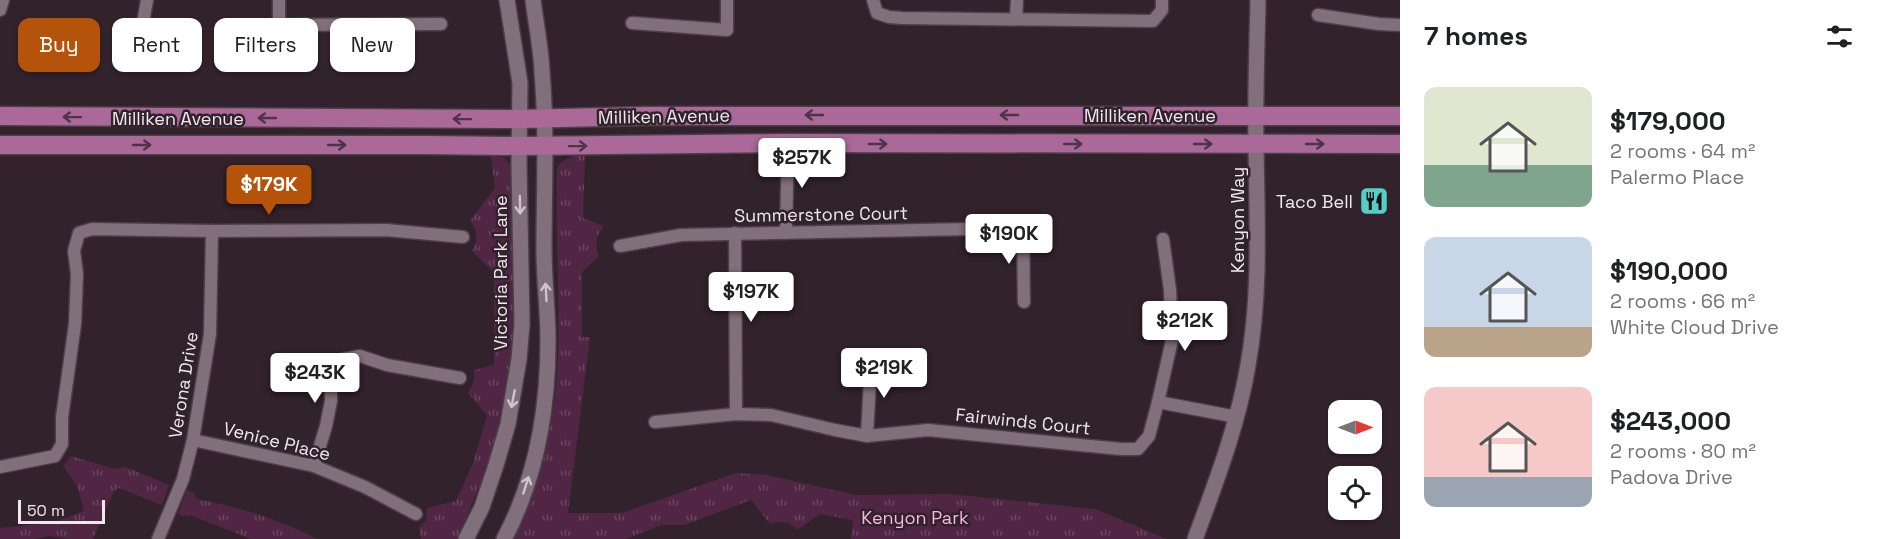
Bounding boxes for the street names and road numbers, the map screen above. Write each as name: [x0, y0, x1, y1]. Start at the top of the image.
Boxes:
street label: Milliken Avenue: [598, 103, 730, 129]
street label: Milliken Avenue: [1084, 104, 1216, 127]
street label: Milliken Avenue: [112, 107, 244, 130]
street label: Kenyon Way: [1226, 167, 1249, 273]
street label: Victoria Park Lane: [489, 195, 512, 351]
street label: Summerstone Court: [734, 201, 908, 227]
street label: Verona Drive: [163, 330, 203, 440]
street label: Fairwinds Court: [954, 402, 1092, 440]
street label: Venice Place: [221, 417, 333, 465]

